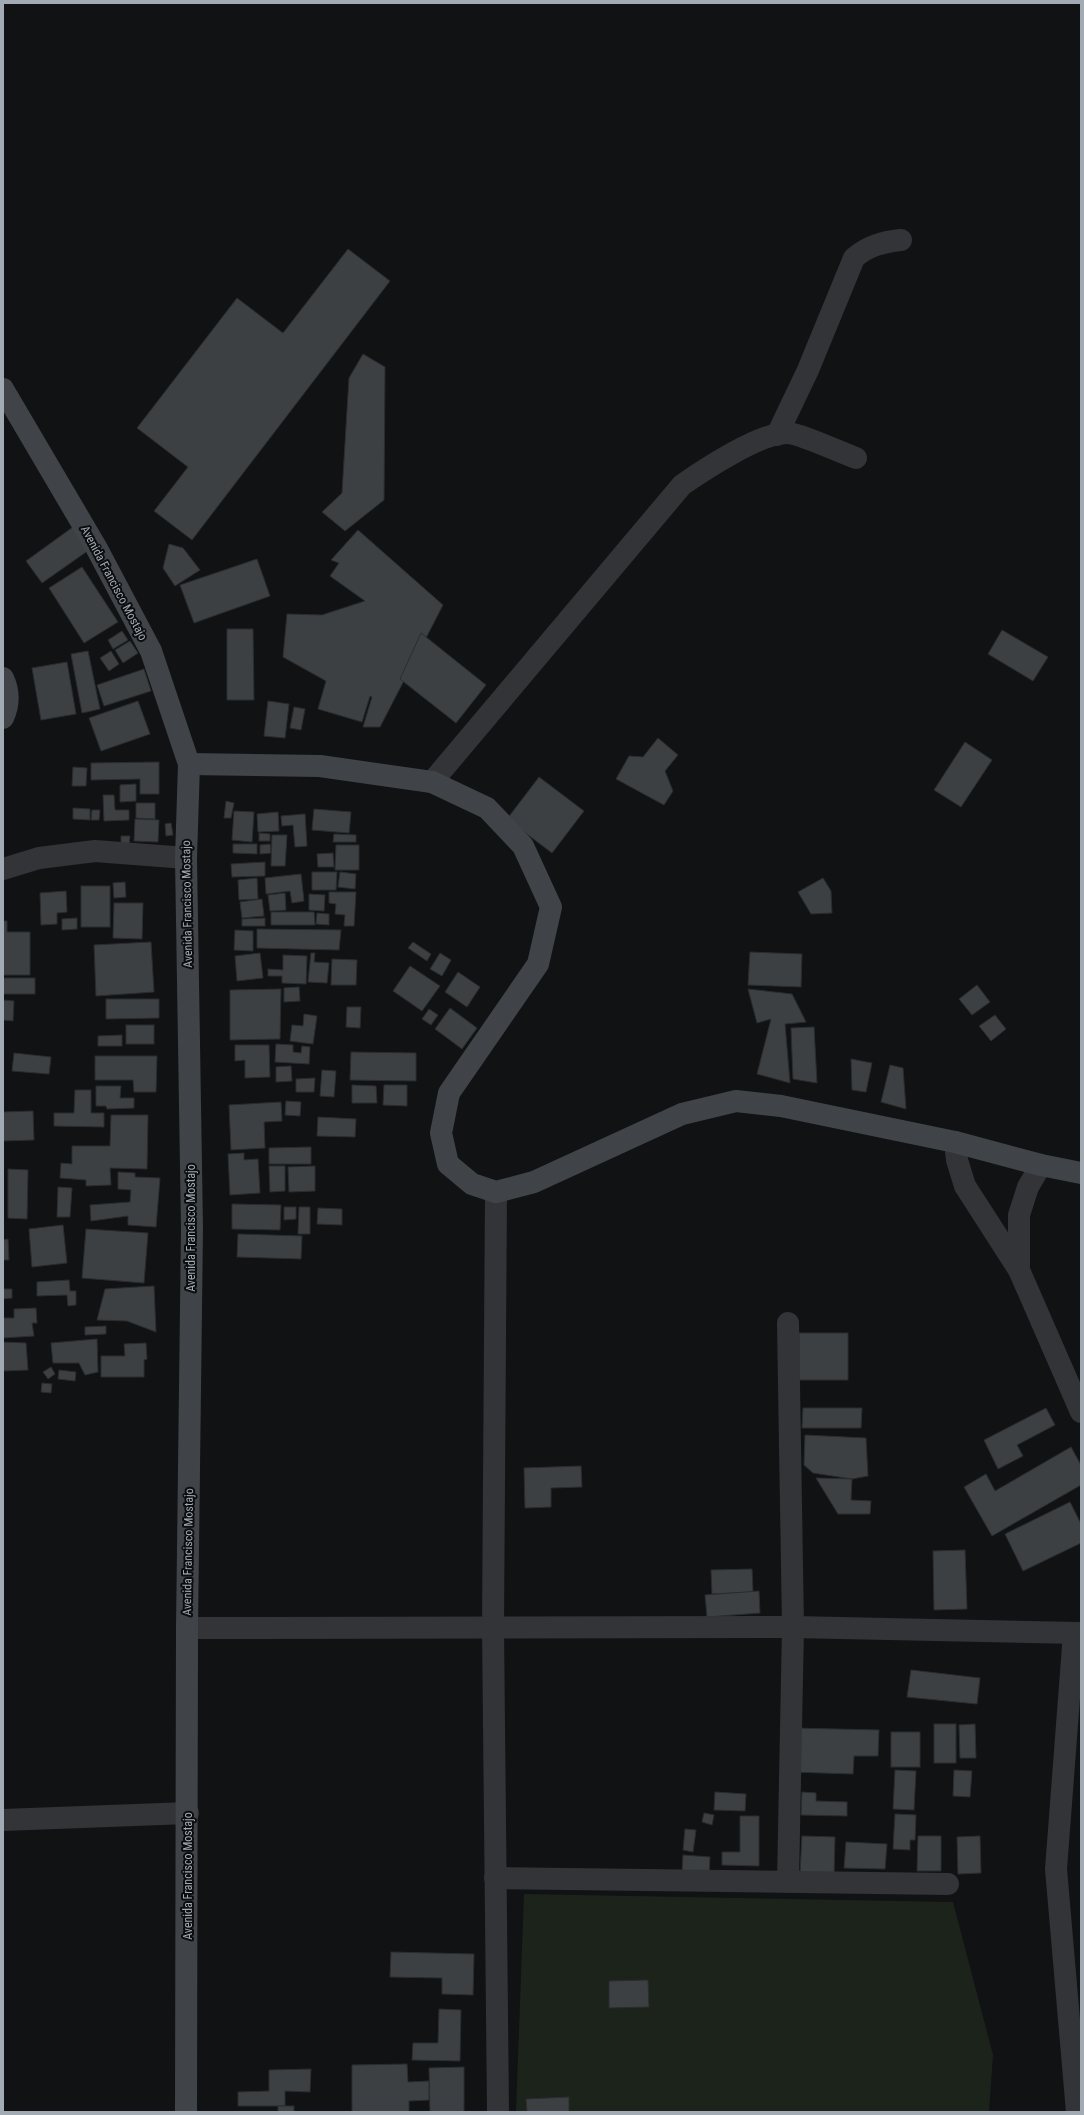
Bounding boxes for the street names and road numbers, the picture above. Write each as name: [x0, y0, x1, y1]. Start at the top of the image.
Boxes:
street label: Avenida Francisco Mostajo: [78, 523, 150, 643]
street label: Avenida Francisco Mostajo: [179, 840, 195, 968]
street label: Avenida Francisco Mostajo: [184, 1164, 198, 1292]
street label: Avenida Francisco Mostajo: [180, 1488, 196, 1616]
street label: Avenida Francisco Mostajo: [181, 1812, 195, 1940]

